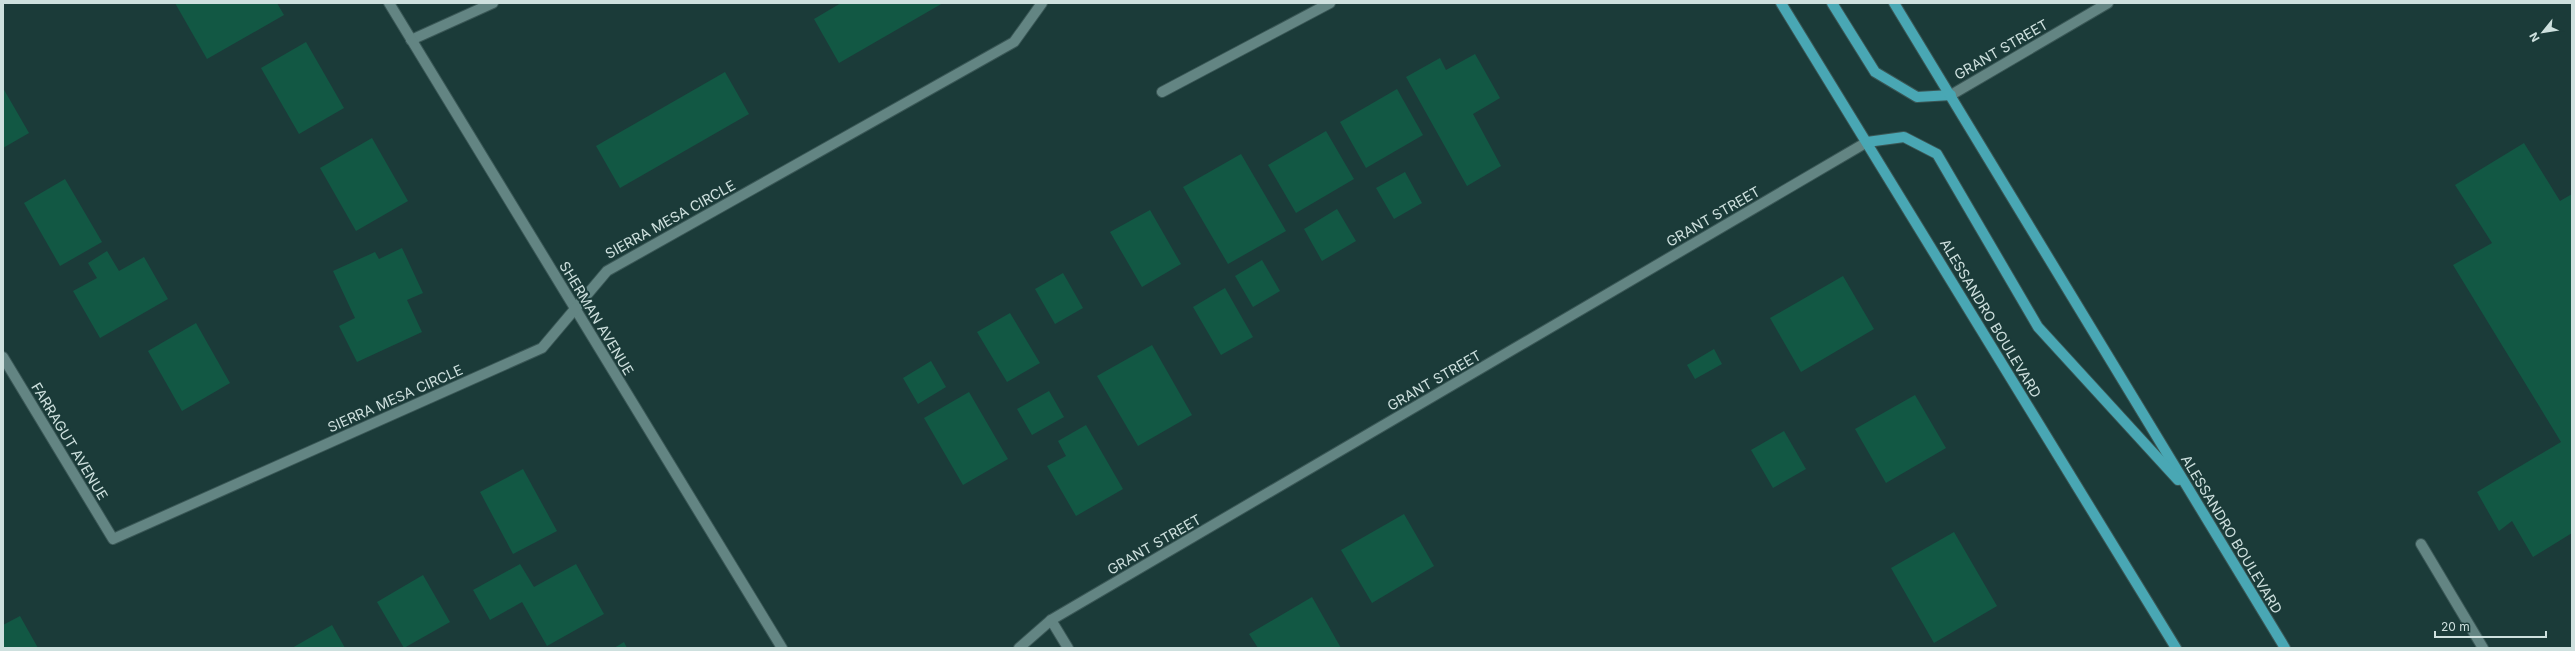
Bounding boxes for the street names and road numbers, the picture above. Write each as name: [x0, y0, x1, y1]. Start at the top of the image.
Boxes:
street label: GRANT STREET: [1951, 15, 2051, 83]
street label: SIERRA MESA CIRCLE: [602, 176, 738, 262]
street label: GRANT STREET: [1663, 182, 1763, 250]
street label: ALESSANDRO BOULEVARD: [1937, 236, 2045, 400]
street label: SHERMAN AVENUE: [556, 258, 638, 378]
street label: GRANT STREET: [1384, 346, 1484, 414]
street label: SIERRA MESA CIRCLE: [325, 361, 465, 435]
street label: FARRAGUT AVENUE: [28, 379, 112, 503]
street label: ALESSANDRO BOULEVARD: [2178, 452, 2286, 616]
street label: GRANT STREET: [1104, 510, 1204, 578]

